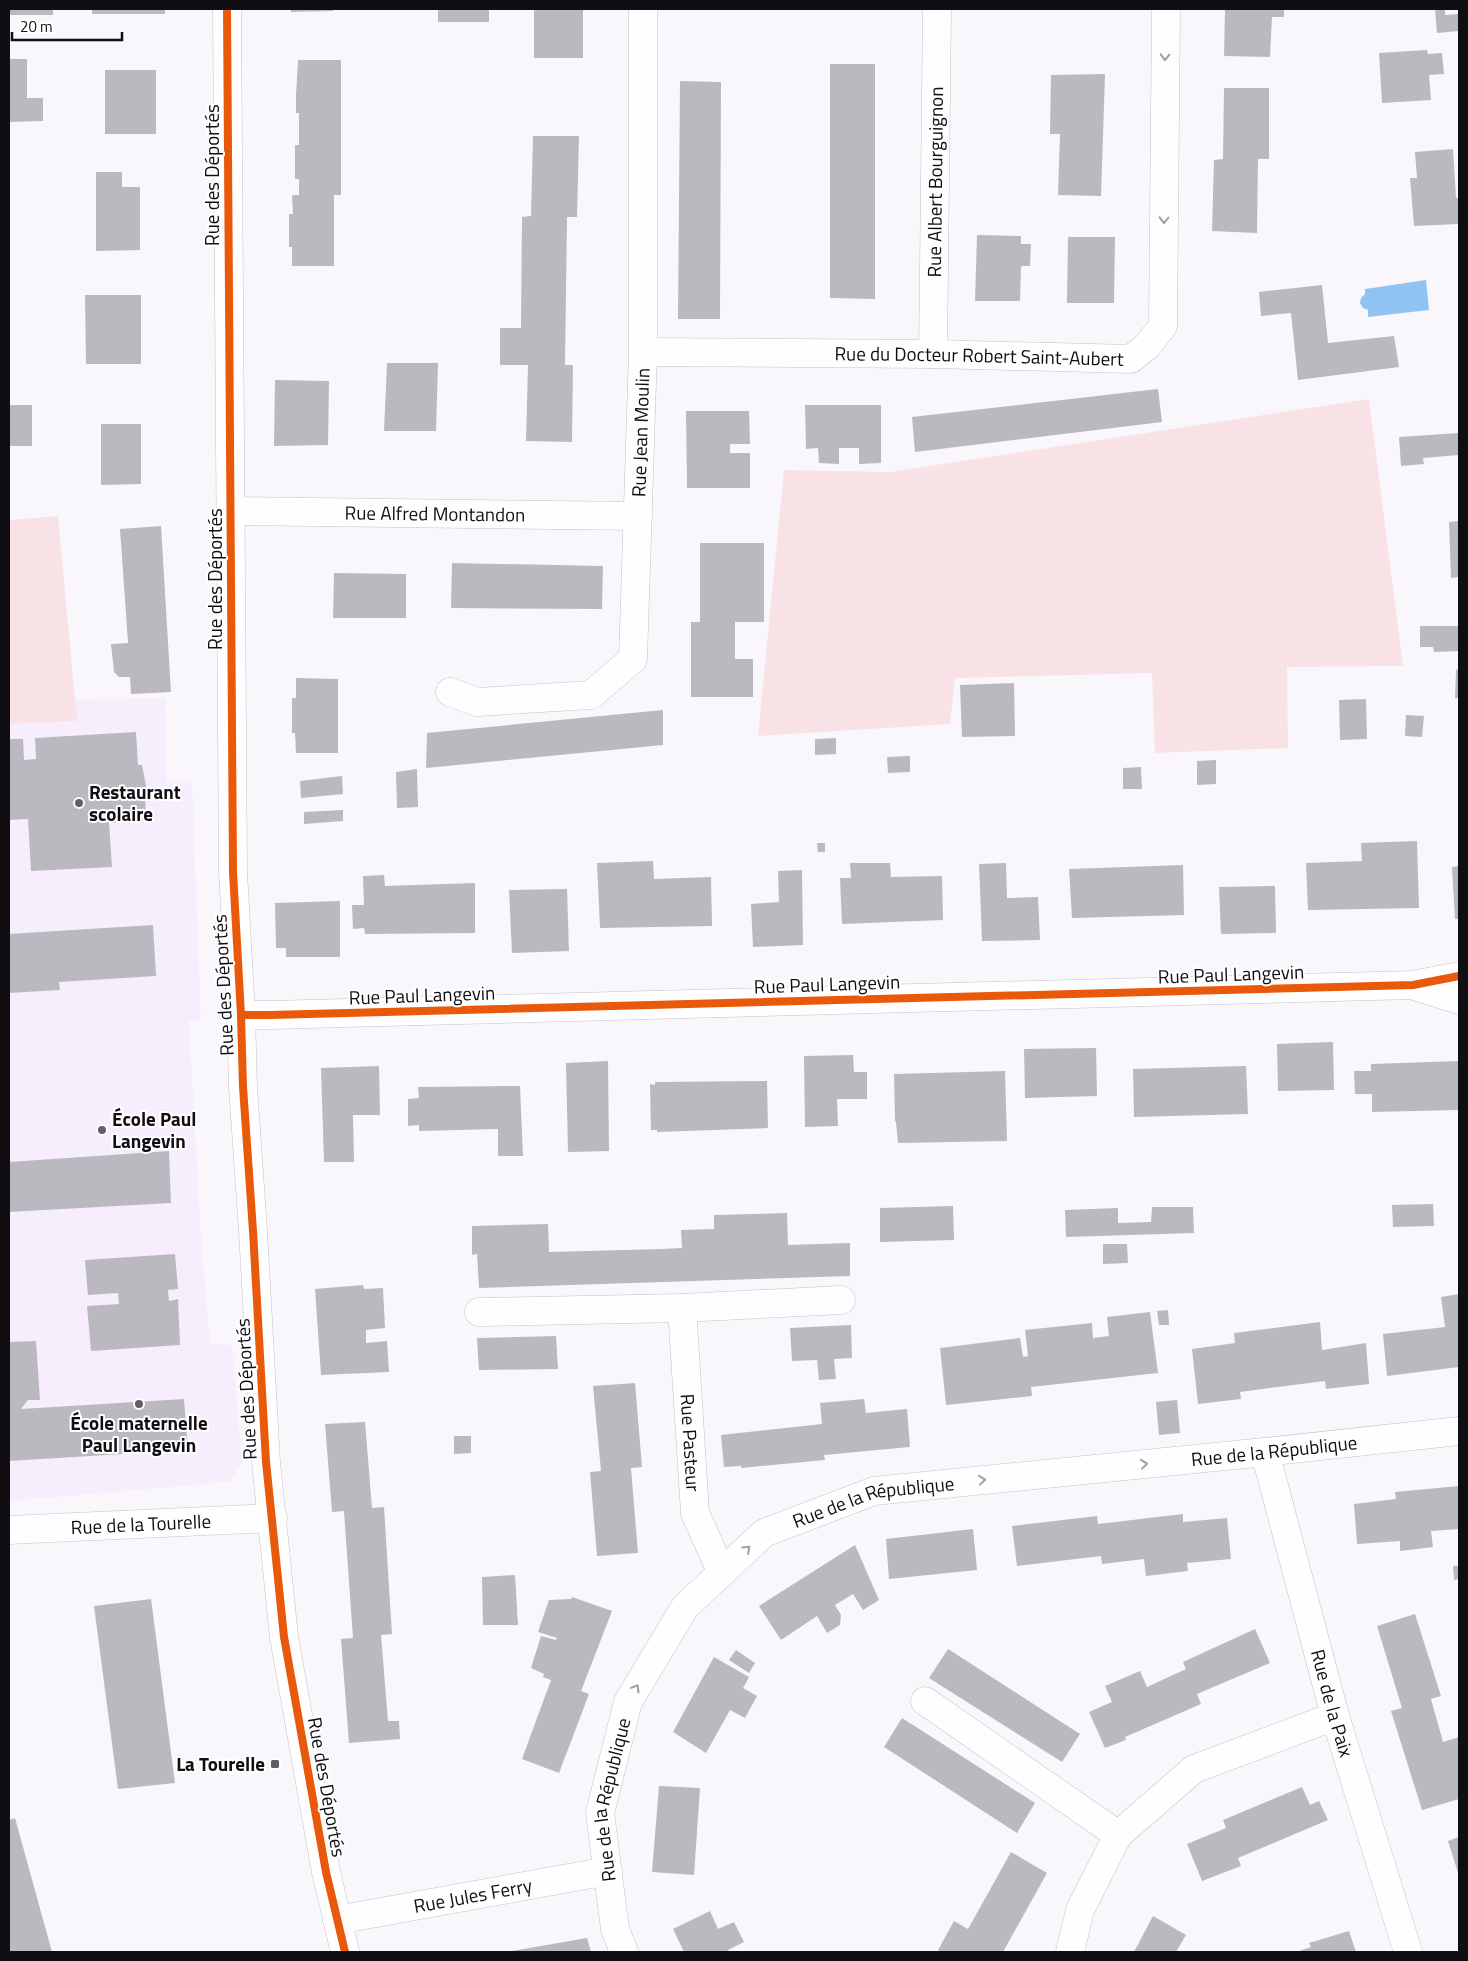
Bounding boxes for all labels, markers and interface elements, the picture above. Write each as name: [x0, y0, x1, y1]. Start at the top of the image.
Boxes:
scale bar: [12, 10, 122, 42]
text: 20 m: [20, 15, 53, 38]
one-way arrow: [1160, 54, 1171, 62]
street label: Rue Albert Bourguignon: [919, 86, 950, 278]
street label: Rue des Déportés: [197, 104, 226, 246]
one-way arrow: [1159, 216, 1169, 224]
street label: Rue du Docteur Robert Saint-Aubert: [834, 338, 1124, 373]
street label: Rue Jean Moulin: [623, 367, 656, 497]
street label: Rue Alfred Montandon: [345, 497, 525, 529]
street label: Rue des Déportés: [200, 508, 229, 650]
place label: Restaurant scolaire: [89, 777, 181, 828]
marker: Restaurant scolaire: [73, 797, 85, 809]
street label: Rue des Déportés: [204, 913, 241, 1057]
street label: Rue Paul Langevin: [1157, 956, 1305, 991]
street label: Rue Paul Langevin: [753, 966, 901, 1001]
street label: Rue Paul Langevin: [348, 977, 496, 1012]
place label: École Paul Langevin: [112, 1104, 196, 1155]
marker: École Paul Langevin: [96, 1124, 108, 1136]
street label: Rue des Déportés: [227, 1317, 264, 1461]
street label: Rue Pasteur: [673, 1393, 709, 1493]
marker: École maternelle Paul Langevin: [133, 1398, 145, 1410]
place label: École maternelle Paul Langevin: [70, 1408, 208, 1459]
street label: Rue de la République: [1189, 1427, 1359, 1473]
one-way arrow: [1140, 1459, 1148, 1470]
street label: Rue de la République: [788, 1468, 956, 1535]
one-way arrow: [979, 1475, 987, 1486]
street label: Rue de la Tourelle: [70, 1506, 212, 1541]
one-way arrow: [741, 1546, 750, 1555]
street label: Rue de la Paix: [1304, 1646, 1362, 1761]
one-way arrow: [629, 1685, 639, 1694]
street label: Rue de la République: [585, 1714, 638, 1884]
street label: Rue des Déportés: [301, 1715, 354, 1859]
place label: La Tourelle: [176, 1749, 265, 1778]
marker: La Tourelle: [269, 1758, 281, 1770]
street label: Rue Jules Ferry: [411, 1870, 534, 1920]

